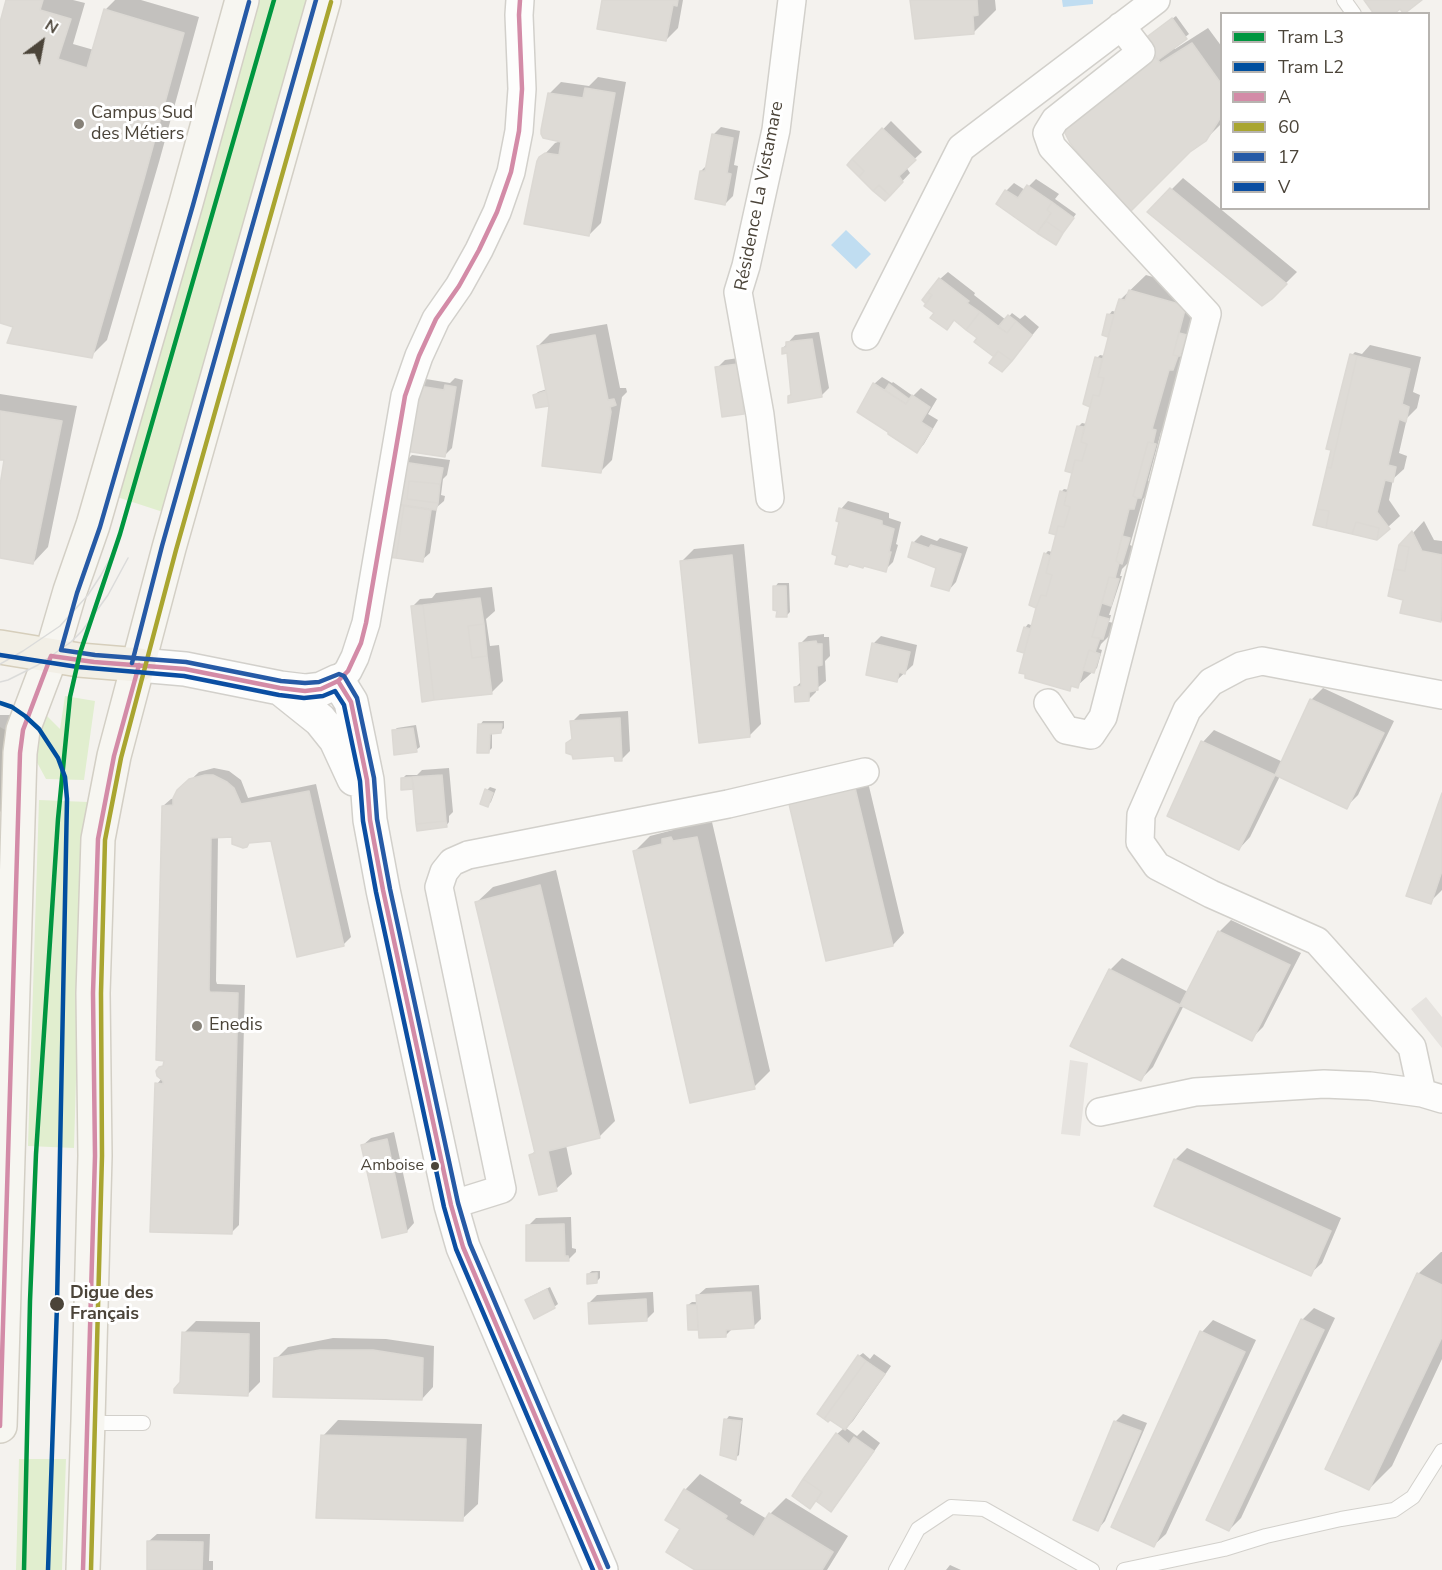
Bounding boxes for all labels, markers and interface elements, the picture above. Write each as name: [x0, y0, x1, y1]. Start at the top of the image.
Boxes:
north arrow: [12, 12, 72, 72]
legend: [1220, 12, 1430, 210]
text: N: [41, 14, 62, 39]
text: Tram L3: [1278, 25, 1344, 49]
text: Tram L2: [1278, 55, 1344, 79]
text: A: [1278, 85, 1291, 109]
street label: Résidence La Vistamare: [731, 99, 789, 293]
place label: Campus Sud des Métiers: [91, 103, 193, 146]
text: 60: [1278, 115, 1300, 139]
marker: Campus Sud des Métiers: [72, 117, 86, 131]
text: 17: [1278, 145, 1300, 169]
text: V: [1278, 175, 1290, 199]
place label: Enedis: [209, 1015, 263, 1037]
marker: Enedis: [190, 1019, 204, 1033]
place label: Amboise: [360, 1156, 424, 1176]
marker: Amboise: [429, 1160, 441, 1172]
place label: Digue des Français: [70, 1283, 154, 1326]
marker: Digue des Français: [48, 1295, 66, 1313]

